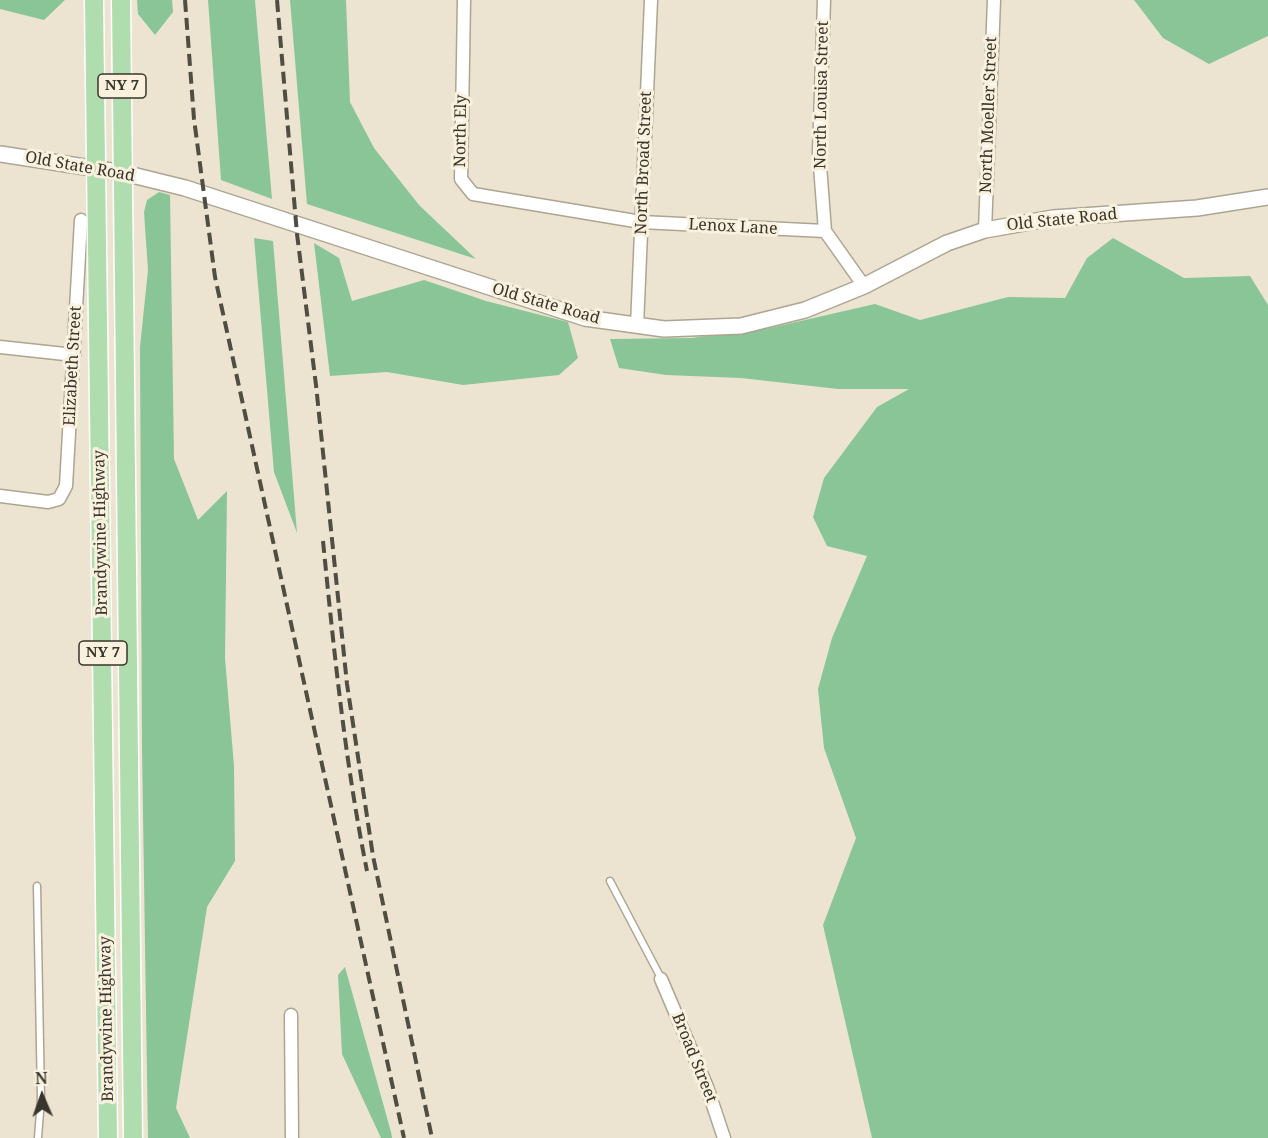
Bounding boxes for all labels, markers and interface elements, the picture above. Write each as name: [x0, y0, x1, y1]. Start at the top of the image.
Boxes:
street label: North Louisa Street: [811, 21, 833, 169]
street label: North Moeller Street: [977, 36, 1001, 194]
road number: NY 7: [98, 74, 146, 98]
street label: North Broad Street: [632, 91, 656, 235]
street label: North Ely: [451, 94, 471, 168]
street label: Old State Road: [24, 148, 136, 186]
street label: Old State Road: [1006, 205, 1118, 235]
street label: Lenox Lane: [688, 215, 778, 239]
street label: Old State Road: [490, 279, 602, 329]
street label: Elizabeth Street: [60, 305, 86, 427]
street label: Brandywine Highway: [90, 450, 112, 616]
road number: NY 7: [79, 641, 127, 665]
street label: Brandywine Highway: [96, 936, 118, 1102]
street label: Broad Street: [667, 1010, 721, 1106]
north arrow: [12, 1066, 72, 1126]
text: N: [35, 1067, 48, 1089]

